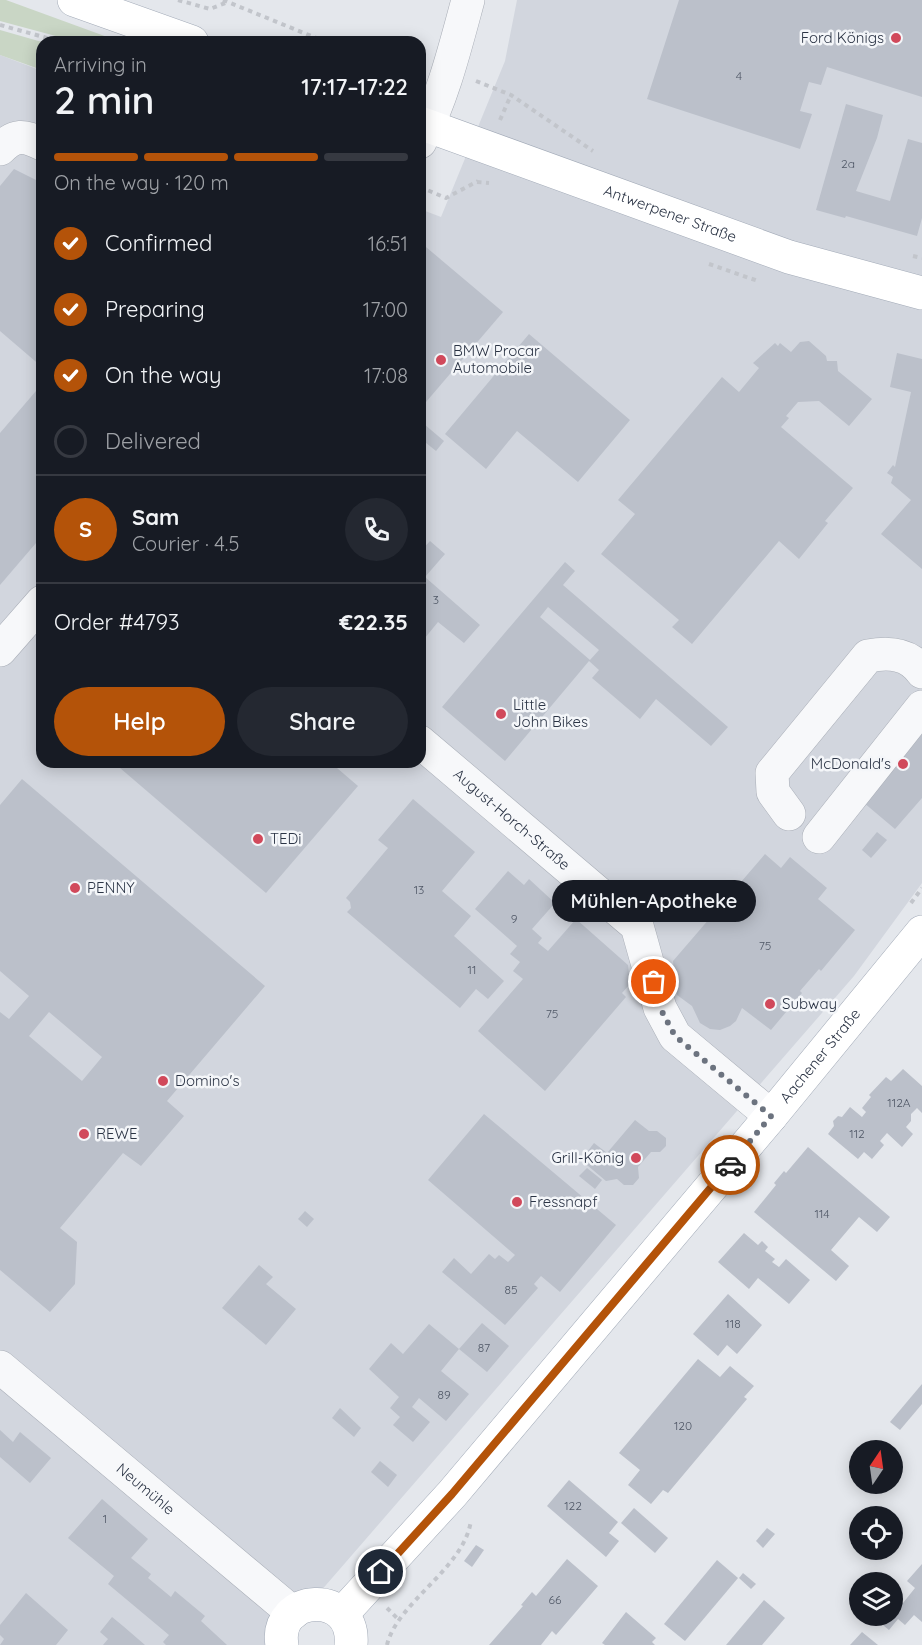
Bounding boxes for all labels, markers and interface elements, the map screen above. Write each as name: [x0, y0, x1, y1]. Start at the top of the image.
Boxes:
place label: Ford Königs: [801, 28, 884, 47]
marker: Ford Königs: [889, 31, 903, 45]
text: Arriving in: [54, 52, 147, 77]
house number: 4: [736, 68, 742, 83]
text: 17:17–17:22: [301, 73, 408, 101]
text: 2 min: [54, 75, 155, 124]
house number: 2a: [841, 156, 855, 171]
text: On the way · 120 m: [54, 170, 229, 195]
street label: Antwerpener Straße: [601, 180, 739, 246]
icon: check: [54, 227, 87, 260]
text: Confirmed: [105, 229, 212, 257]
text: 16:51: [368, 231, 408, 256]
icon: check: [54, 293, 87, 326]
text: Preparing: [105, 295, 205, 323]
text: 17:00: [363, 297, 408, 322]
place label: BMW Procar Automobile: [453, 341, 540, 377]
marker: BMW Procar Automobile: [434, 353, 448, 367]
icon: check: [54, 359, 87, 392]
text: On the way: [105, 361, 221, 389]
text: 17:08: [364, 363, 408, 388]
text: Delivered: [105, 427, 201, 455]
button: phone: [345, 498, 408, 561]
text: Sam: [132, 503, 179, 531]
text: S: [79, 515, 92, 543]
text: Courier · 4.5: [132, 531, 239, 556]
house number: 3: [433, 592, 439, 607]
text: Order #4793: [54, 608, 180, 636]
text: €22.35: [339, 608, 408, 636]
button: Help: [54, 687, 225, 756]
button: Share: [237, 687, 408, 756]
place label: Little John Bikes: [513, 695, 588, 731]
marker: Little John Bikes: [494, 707, 508, 721]
place label: McDonald's: [811, 754, 891, 773]
marker: McDonald's: [896, 757, 910, 771]
street label: August-Horch-Straße: [450, 764, 574, 874]
place label: TEDi: [270, 829, 302, 848]
marker: TEDi: [251, 832, 265, 846]
place label: PENNY: [87, 878, 135, 897]
callout: Mühlen-Apotheke: [552, 880, 756, 922]
marker: PENNY: [68, 881, 82, 895]
house number: 13: [414, 882, 424, 897]
text: Mühlen-Apotheke: [571, 888, 737, 913]
house number: 9: [511, 911, 518, 926]
house number: 75: [759, 938, 771, 953]
pin: [628, 956, 679, 1007]
house number: 11: [468, 962, 476, 977]
icon: bag: [637, 965, 670, 998]
place label: Subway: [782, 994, 837, 1013]
marker: Subway: [763, 997, 777, 1011]
street label: Aachener Straße: [775, 1005, 864, 1107]
house number: 75: [546, 1006, 558, 1021]
place label: Domino's: [175, 1071, 240, 1090]
marker: Domino's: [156, 1074, 170, 1088]
house number: 112A: [887, 1095, 911, 1110]
place label: REWE: [96, 1124, 138, 1143]
house number: 112: [849, 1126, 865, 1141]
marker: REWE: [77, 1127, 91, 1141]
courier: [700, 1135, 760, 1195]
place label: Grill-König: [551, 1148, 624, 1167]
icon: car: [714, 1149, 747, 1182]
marker: Grill-König: [629, 1151, 643, 1165]
place label: Fressnapf: [529, 1192, 598, 1211]
marker: Fressnapf: [510, 1195, 524, 1209]
house number: 114: [814, 1206, 830, 1221]
house number: 85: [504, 1282, 518, 1297]
house number: 118: [725, 1316, 741, 1331]
house number: 87: [478, 1340, 490, 1355]
house number: 89: [437, 1387, 451, 1402]
house number: 120: [674, 1418, 692, 1433]
north arrow: [849, 1440, 903, 1494]
map controls: [849, 1440, 903, 1626]
street label: Neumühle: [113, 1459, 179, 1519]
house number: 122: [564, 1498, 582, 1513]
button: locate: [849, 1506, 903, 1560]
house number: 1: [103, 1511, 107, 1526]
pin: [355, 1546, 406, 1597]
icon: home: [364, 1555, 397, 1588]
button: layers: [849, 1572, 903, 1626]
house number: 66: [549, 1592, 562, 1607]

